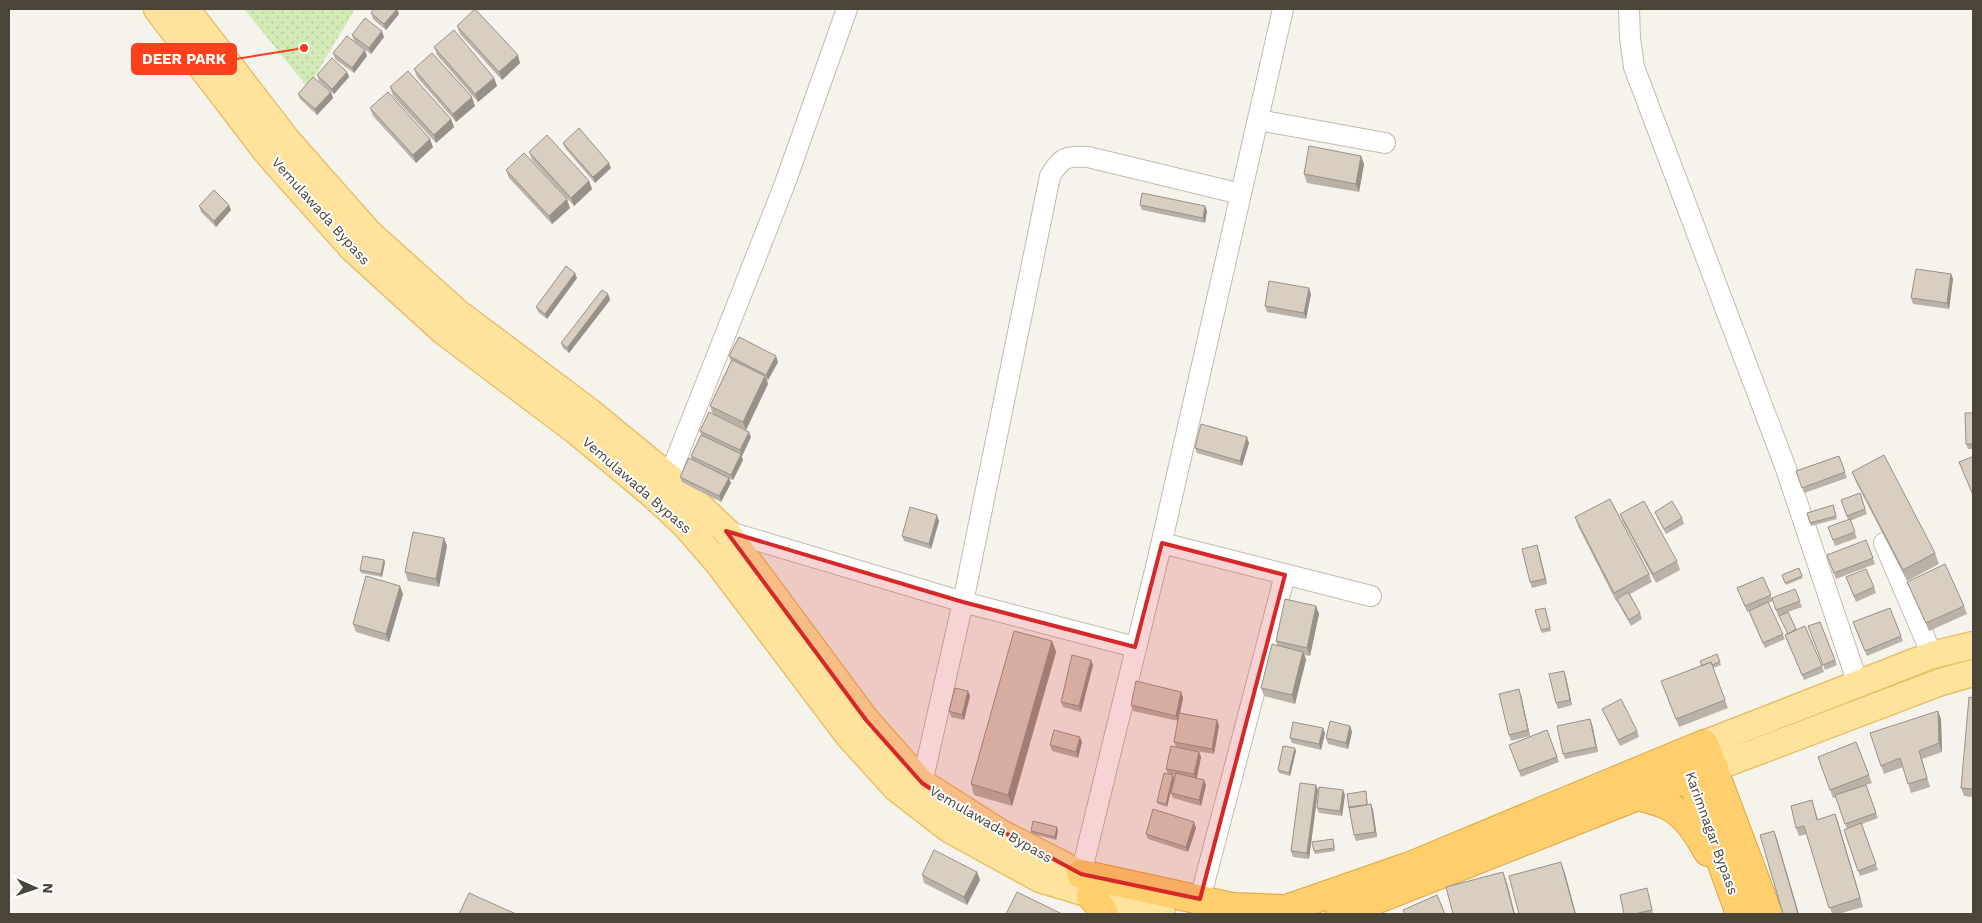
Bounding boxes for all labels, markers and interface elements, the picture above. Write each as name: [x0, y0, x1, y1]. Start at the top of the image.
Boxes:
callout: DEER PARK: [132, 44, 236, 74]
text: DEER PARK: [142, 50, 227, 68]
street label: Vemulawada Bypass: [269, 154, 373, 268]
street label: Vemulawada Bypass: [579, 433, 695, 537]
street label: Karimnagar Bypass: [1682, 769, 1742, 897]
street label: Vemulawada Bypass: [927, 782, 1055, 866]
north arrow: [10, 863, 60, 913]
text: N: [40, 883, 56, 894]

